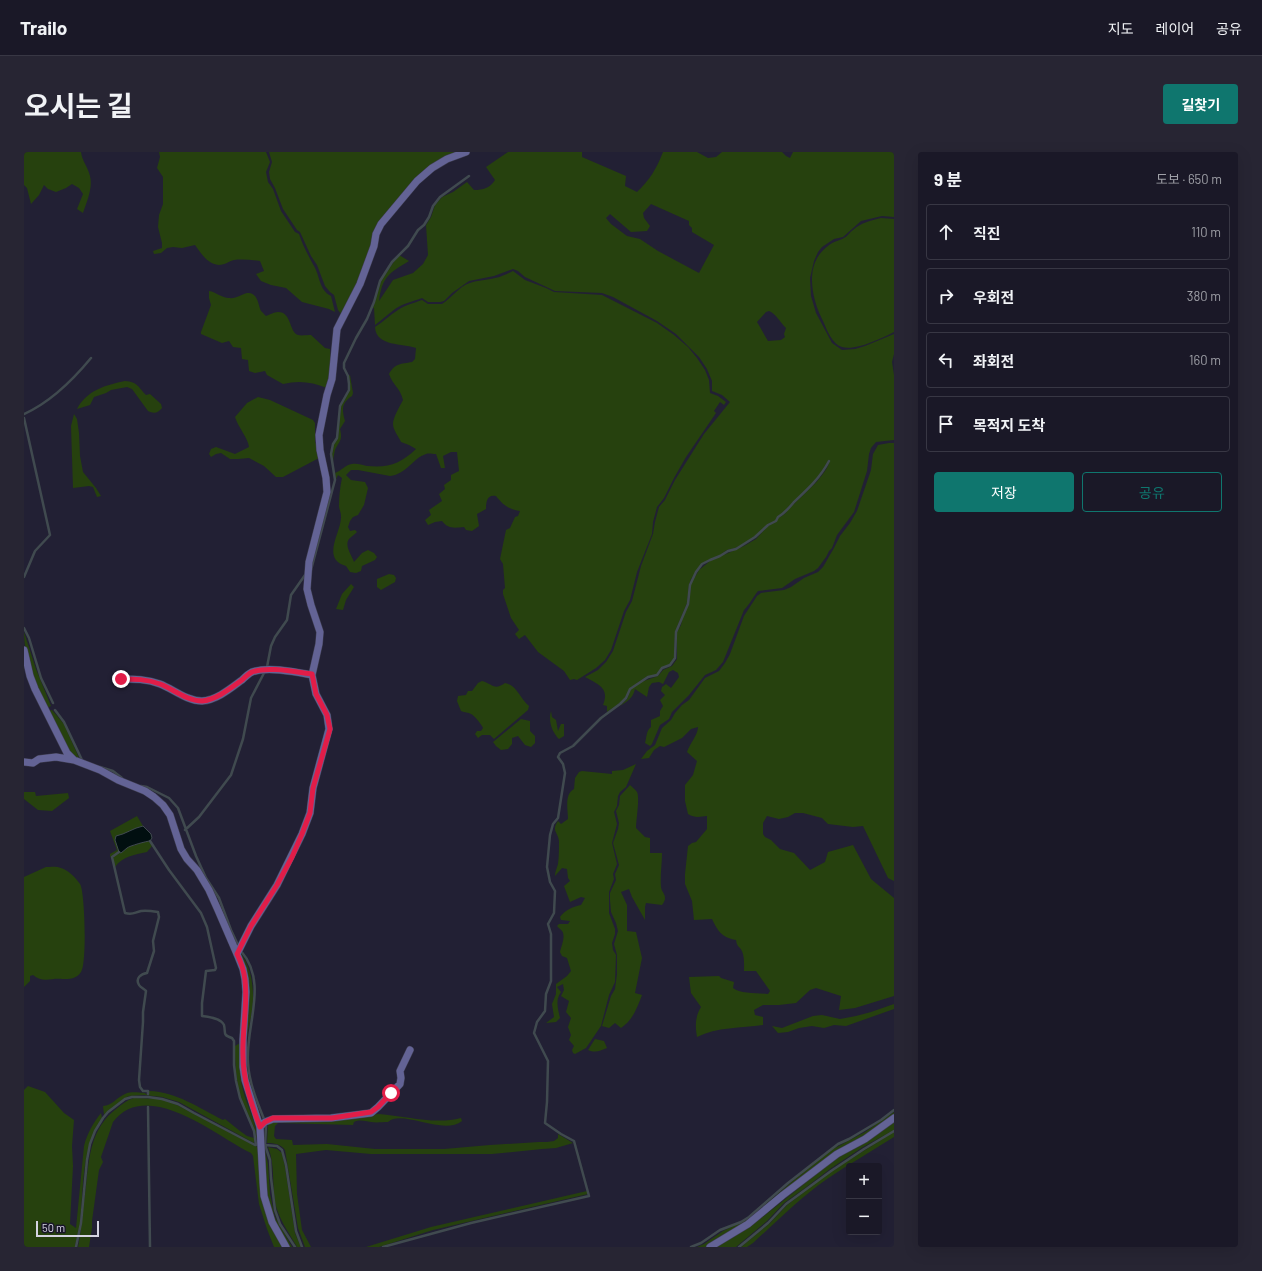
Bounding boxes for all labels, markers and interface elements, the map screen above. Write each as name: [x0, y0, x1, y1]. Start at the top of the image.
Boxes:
text: Trailo: [20, 16, 67, 39]
text: 지도: [1108, 20, 1134, 37]
text: 레이어: [1156, 20, 1194, 37]
text: 공유: [1216, 20, 1242, 37]
button: 길찾기: [1163, 84, 1238, 124]
text: 오시는 길: [24, 88, 133, 122]
text: 9 분: [934, 169, 962, 189]
text: 도보 · 650 m: [1156, 171, 1222, 187]
icon: ahead: [935, 221, 957, 243]
text: 직진: [973, 224, 1001, 242]
text: 110 m: [1191, 224, 1221, 240]
icon: right: [935, 285, 957, 307]
text: 우회전: [973, 288, 1014, 306]
text: 380 m: [1187, 288, 1221, 304]
icon: left: [935, 349, 957, 371]
text: 좌회전: [973, 352, 1014, 370]
text: 160 m: [1189, 352, 1221, 368]
icon: arrive: [935, 413, 957, 435]
text: 목적지 도착: [973, 416, 1045, 434]
button: 저장: [934, 472, 1074, 512]
button: 공유: [1082, 472, 1222, 512]
route end: [112, 670, 130, 688]
route start: [382, 1084, 400, 1102]
map controls: [846, 1163, 882, 1235]
button: +: [846, 1163, 882, 1199]
button: −: [846, 1199, 882, 1235]
scale bar: [36, 1219, 99, 1238]
text: 50 m: [42, 1221, 65, 1234]

